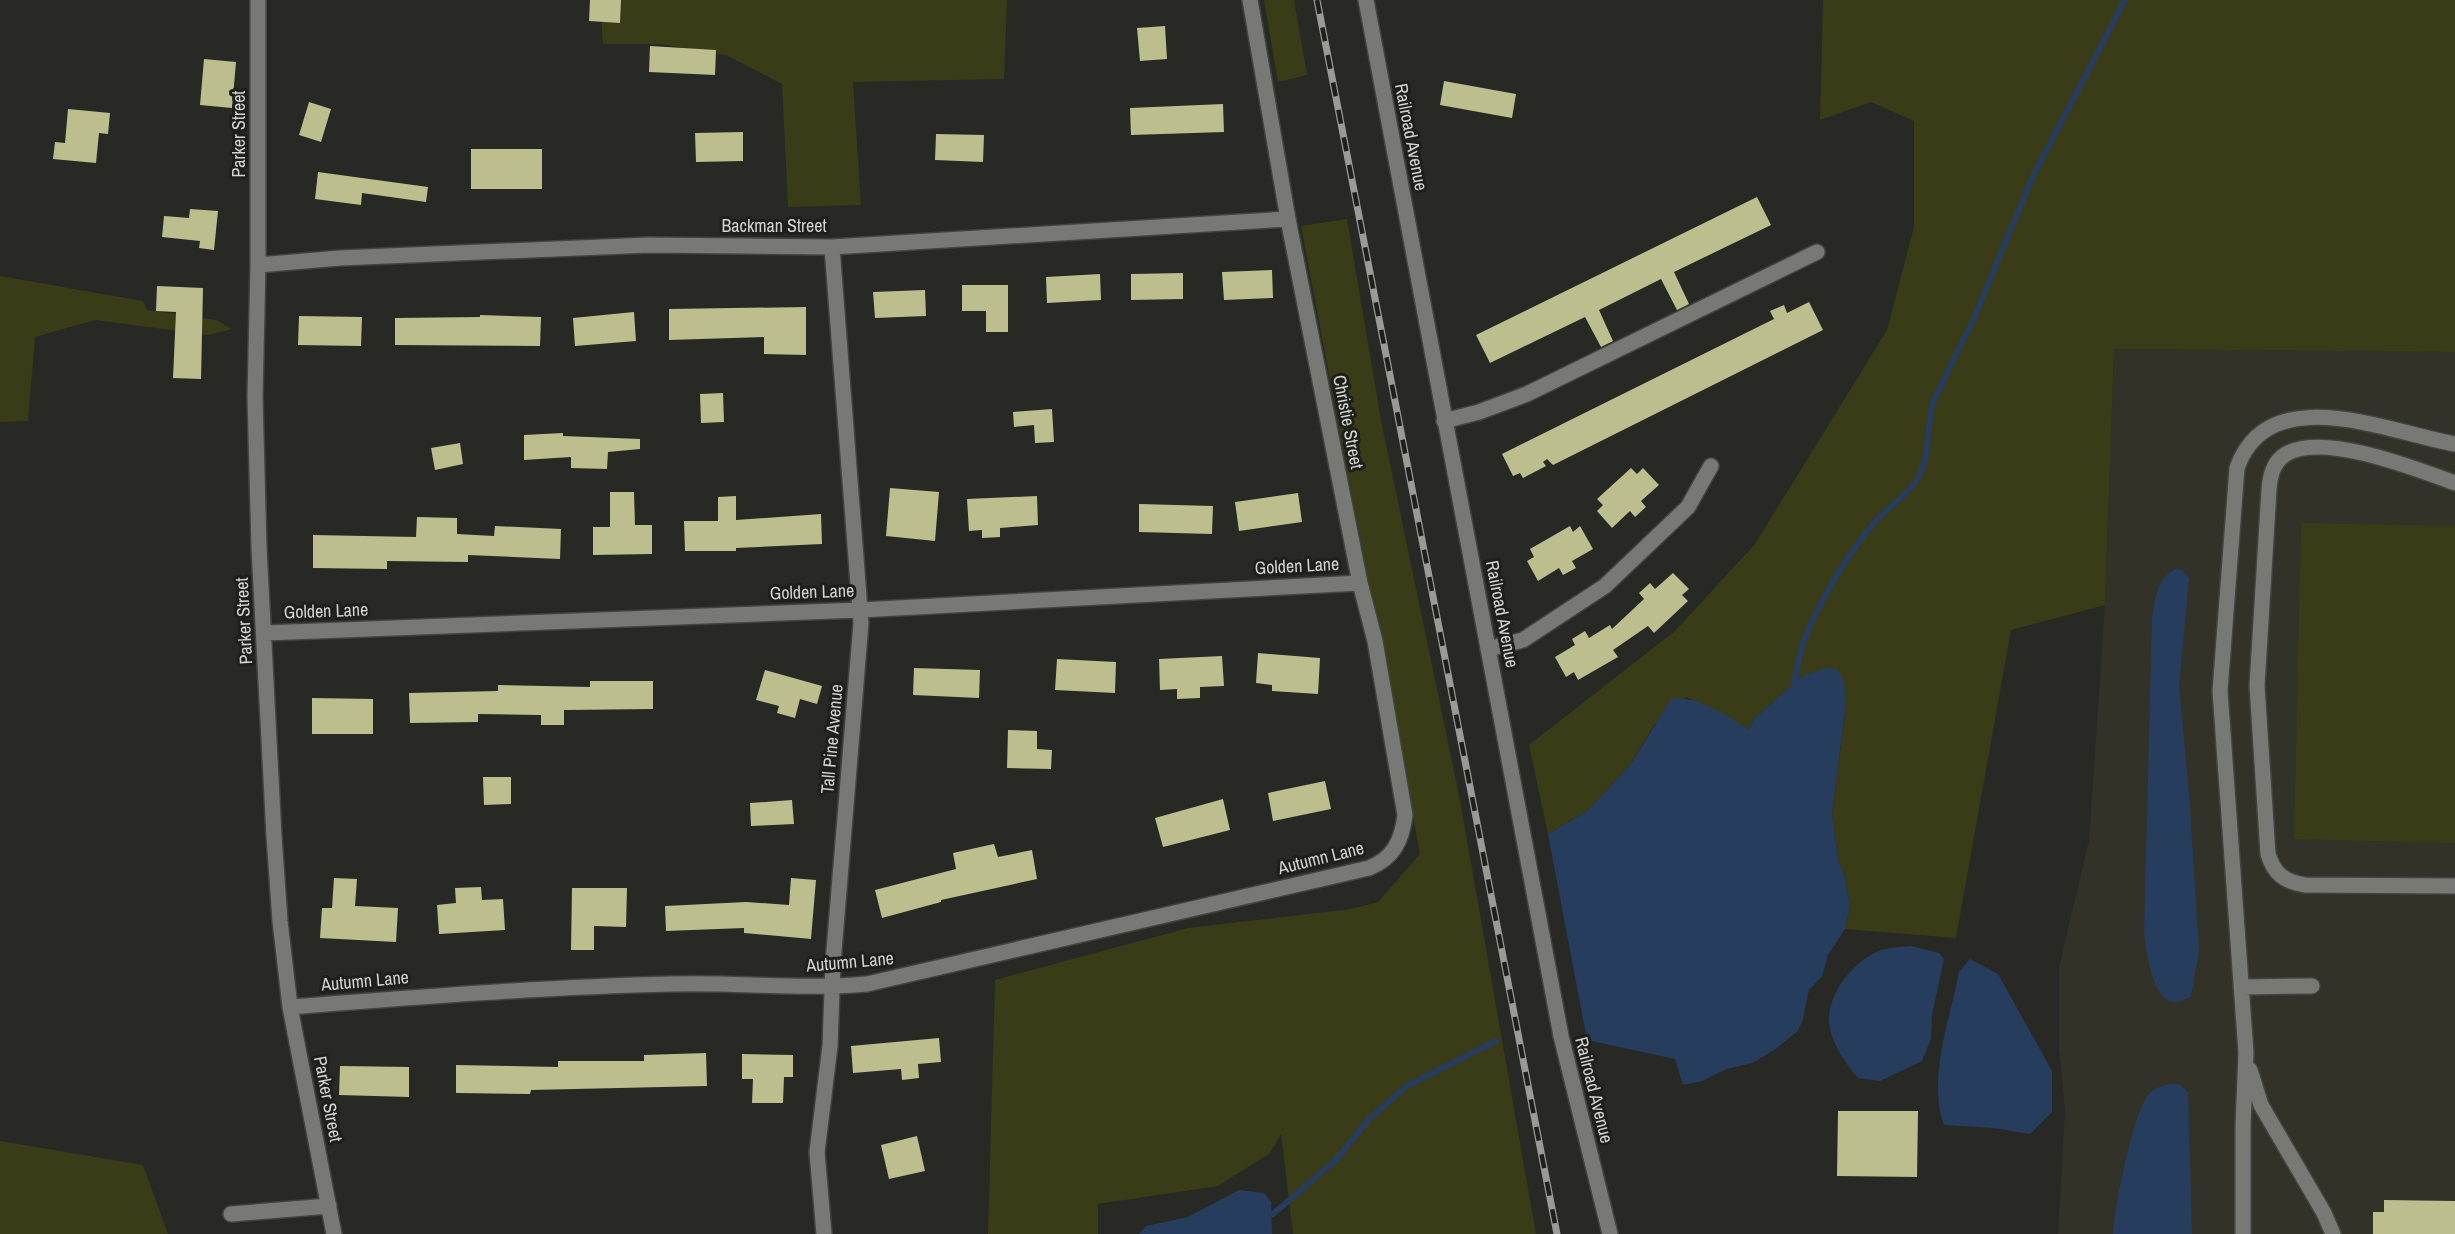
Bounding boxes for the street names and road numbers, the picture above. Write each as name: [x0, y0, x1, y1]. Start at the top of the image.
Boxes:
street label: Railroad Avenue: [1389, 81, 1434, 193]
street label: Parker Street: [226, 91, 251, 177]
street label: Backman Street: [721, 213, 827, 238]
street label: Christie Street: [1327, 373, 1370, 471]
street label: Golden Lane: [1254, 551, 1340, 580]
street label: Railroad Avenue: [1480, 558, 1525, 670]
street label: Parker Street: [229, 577, 258, 665]
street label: Golden Lane: [769, 578, 855, 605]
street label: Golden Lane: [283, 597, 369, 624]
street label: Tall Pine Avenue: [814, 683, 849, 795]
street label: Autumn Lane: [1274, 835, 1367, 881]
street label: Autumn Lane: [804, 945, 895, 978]
street label: Autumn Lane: [319, 964, 410, 997]
street label: Railroad Avenue: [1569, 1034, 1620, 1146]
street label: Parker Street: [308, 1054, 349, 1144]

